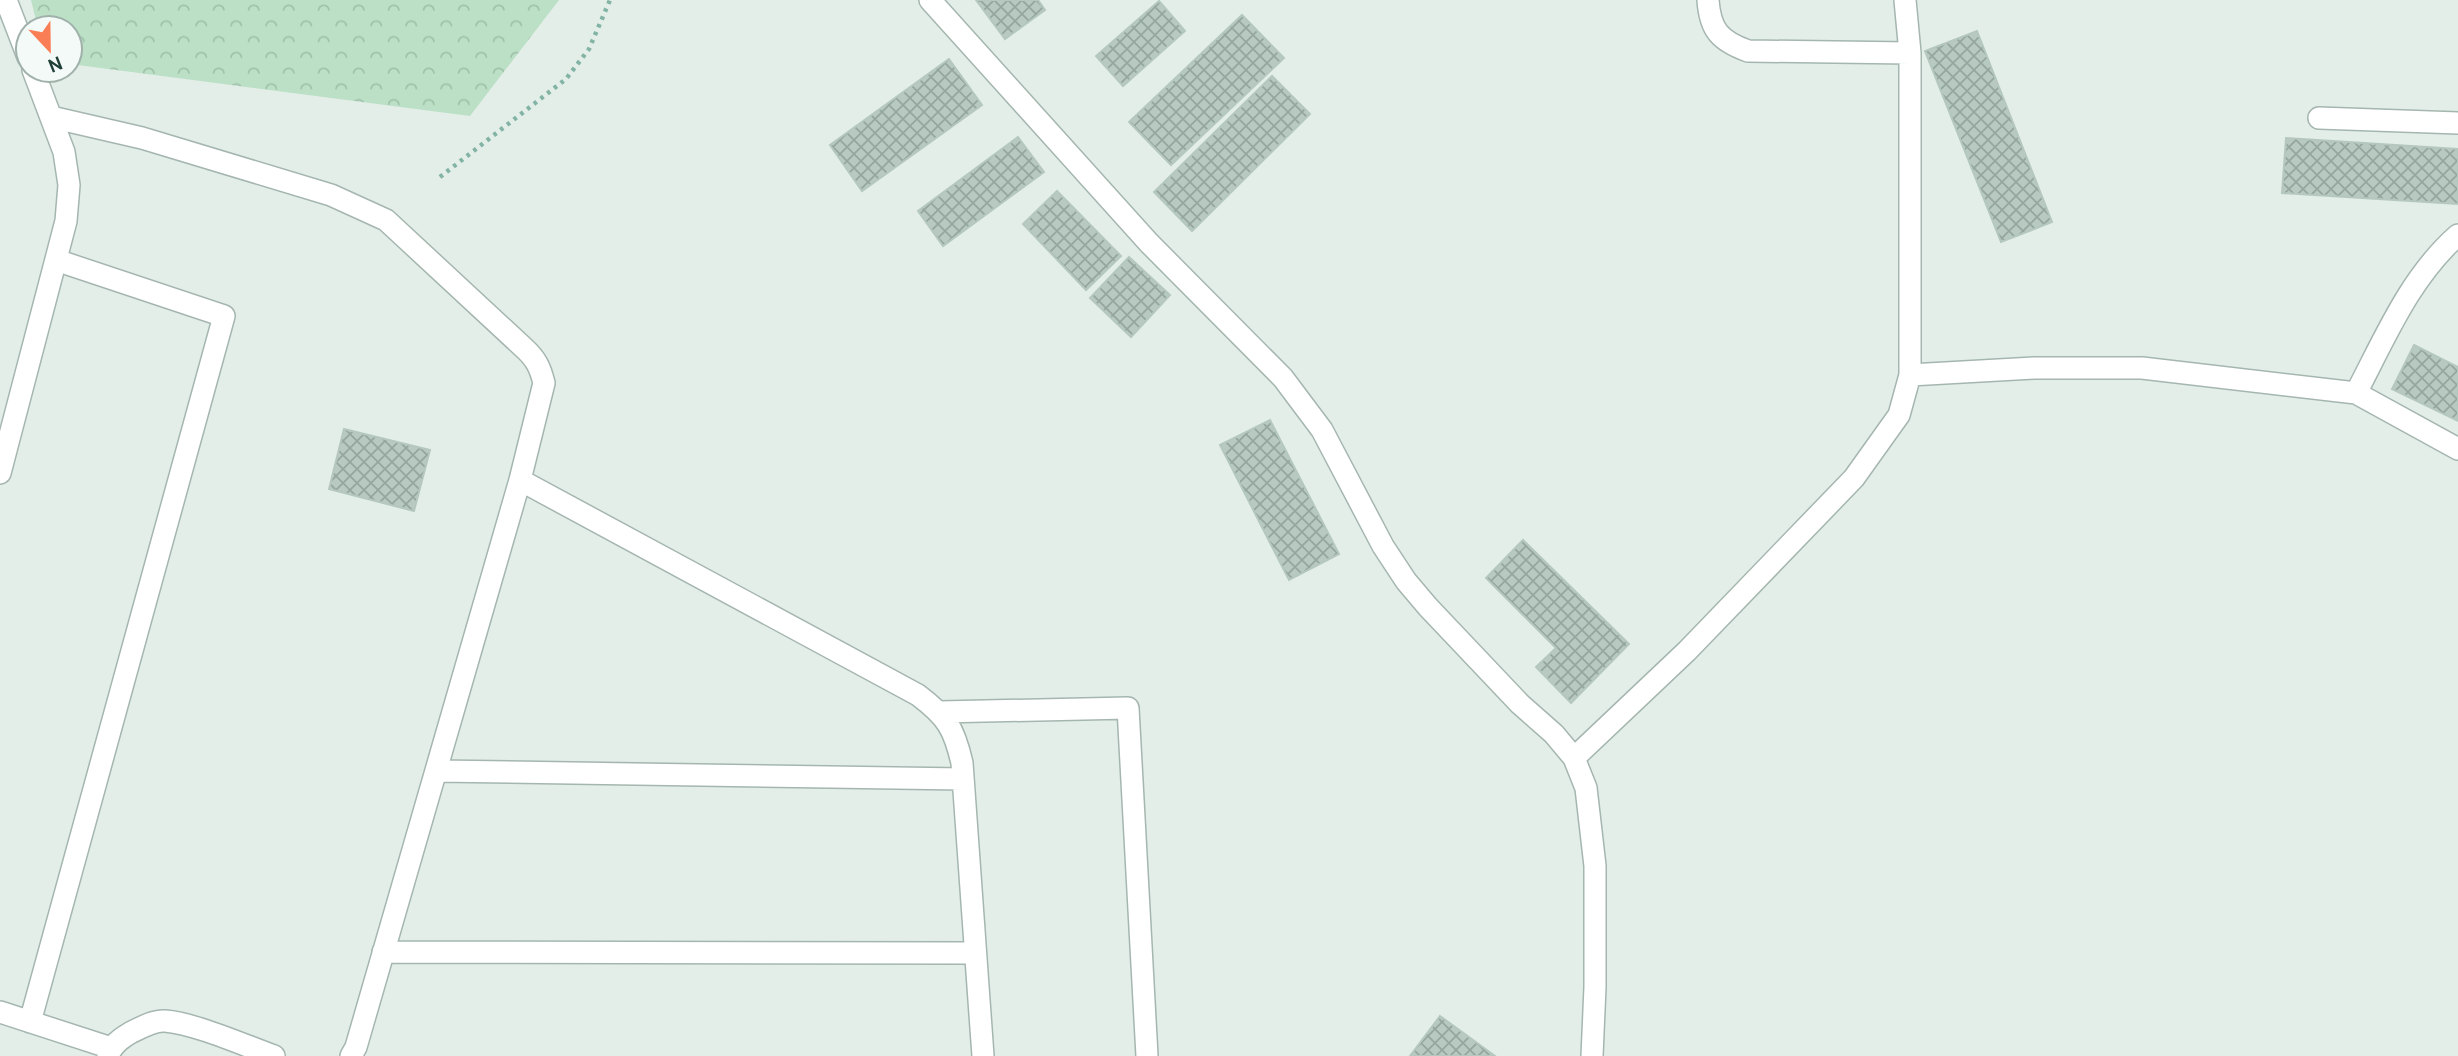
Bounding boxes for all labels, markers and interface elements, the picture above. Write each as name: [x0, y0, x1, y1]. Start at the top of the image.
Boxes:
north arrow: [14, 14, 84, 84]
text: N: [45, 51, 66, 77]

